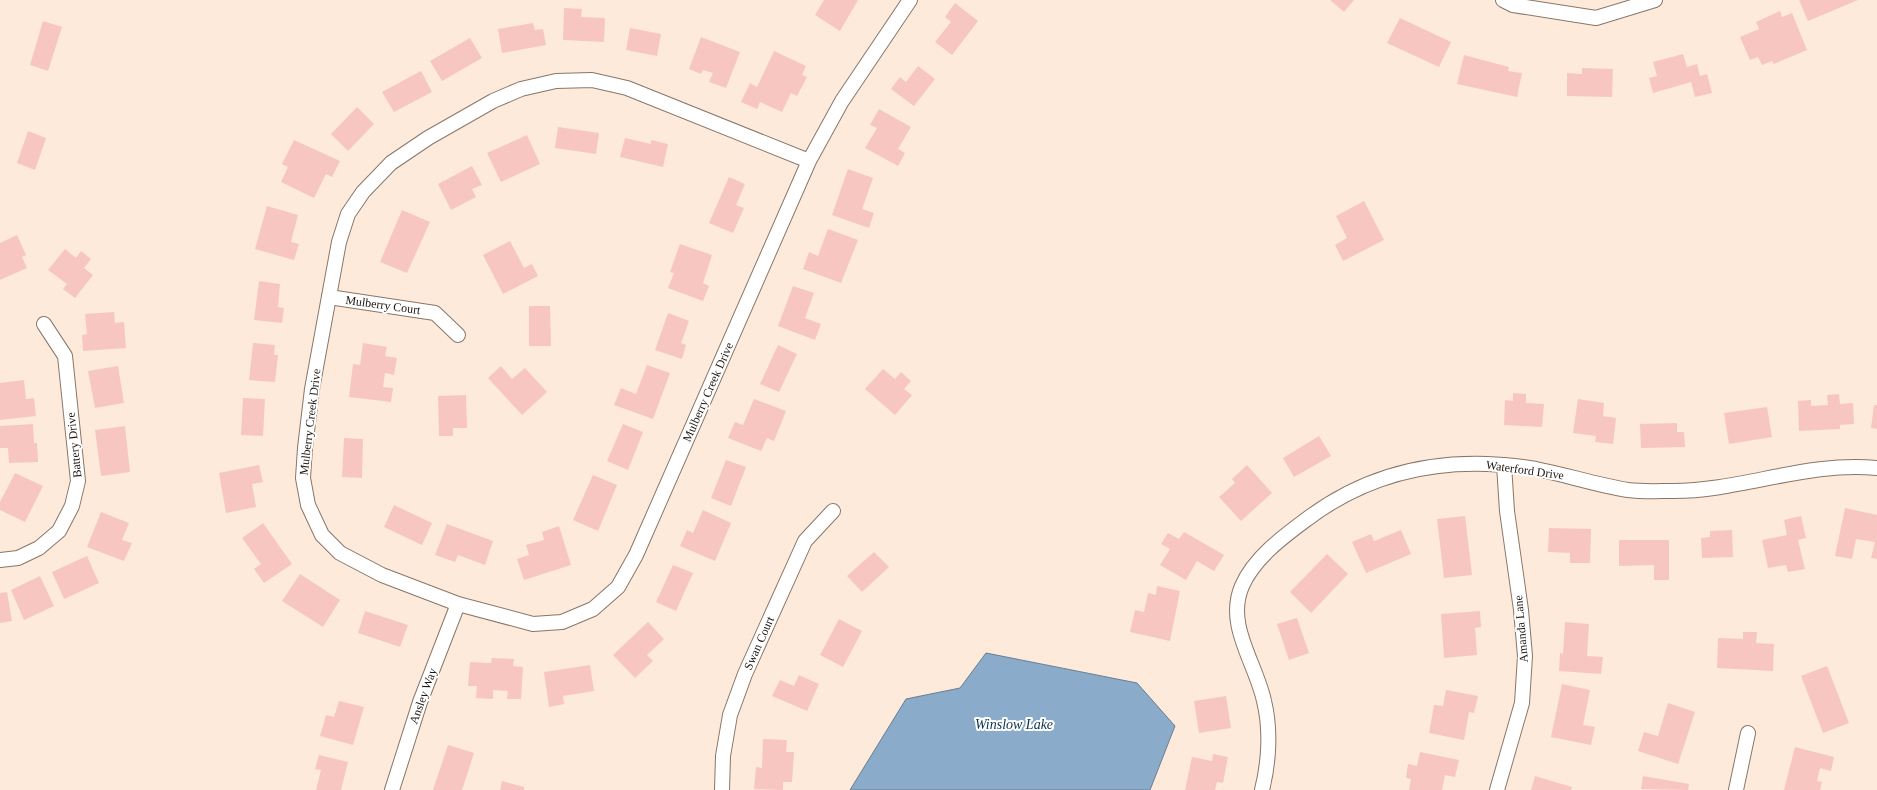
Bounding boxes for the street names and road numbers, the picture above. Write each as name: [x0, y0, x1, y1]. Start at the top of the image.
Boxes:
street label: Mulberry Court: [345, 293, 422, 317]
street label: Mulberry Creek Drive: [680, 340, 736, 444]
street label: Mulberry Creek Drive: [297, 368, 323, 476]
street label: Battery Drive: [64, 412, 84, 478]
street label: Waterford Drive: [1485, 458, 1565, 482]
street label: Amanda Lane: [1511, 595, 1531, 663]
street label: Swan Court: [741, 614, 777, 672]
street label: Ansley Way: [406, 666, 440, 726]

